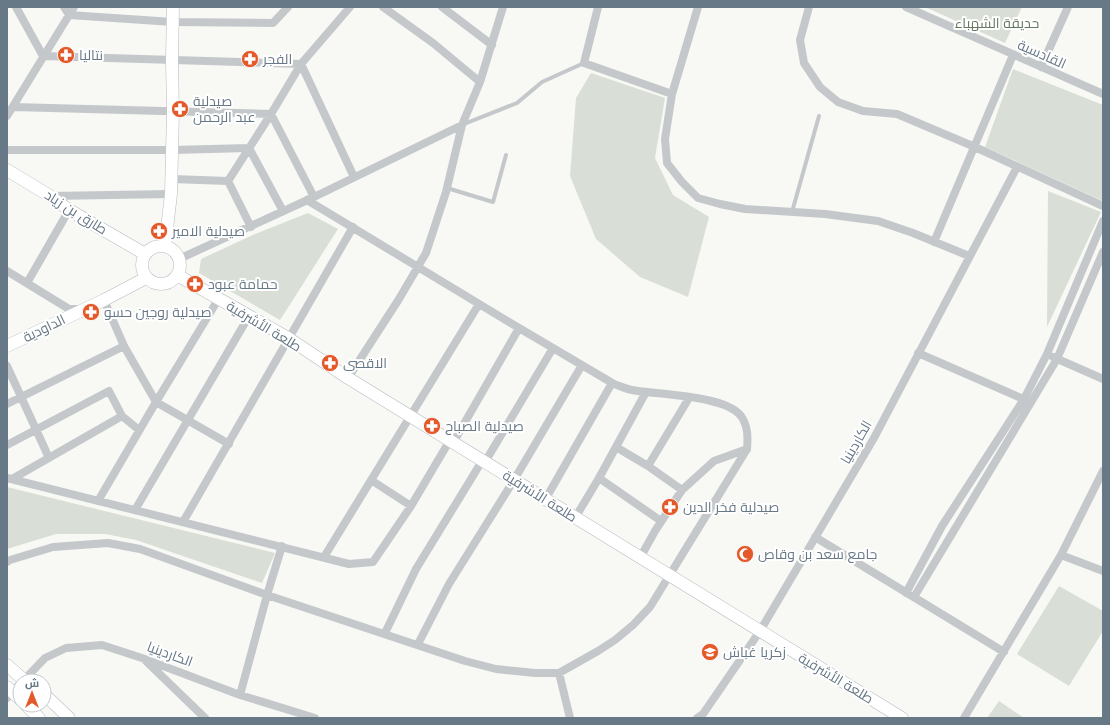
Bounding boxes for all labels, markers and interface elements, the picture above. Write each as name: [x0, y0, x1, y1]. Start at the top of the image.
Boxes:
park label: حديقة الشهباء: [955, 15, 1039, 32]
street label: القادسية: [1015, 36, 1069, 73]
pharmacy icon: نتاليا: [56, 45, 76, 65]
place label: نتاليا: [79, 47, 103, 64]
pharmacy icon: الفجر: [240, 49, 260, 69]
place label: الفجر: [262, 51, 292, 68]
place label: صيدلية عبد الرحمن: [193, 93, 255, 126]
pharmacy icon: صيدلية عبد الرحمن: [170, 99, 190, 119]
street label: طارق بن زياد: [41, 186, 110, 238]
pharmacy icon: صيدلية الامير: [149, 221, 169, 241]
place label: صيدلية الامير: [171, 223, 245, 240]
pharmacy icon: حمامة عبود: [185, 274, 205, 294]
place label: حمامة عبود: [208, 276, 277, 293]
street label: طلعة الأشرفية: [223, 297, 304, 355]
pharmacy icon: صيدلية روجين حسو: [81, 302, 101, 322]
place label: صيدلية روجين حسو: [104, 304, 211, 321]
street label: الداودية: [20, 311, 68, 346]
pharmacy icon: الاقصى: [320, 353, 340, 373]
place label: الاقصى: [343, 355, 387, 372]
pharmacy icon: صيدلية الصباح: [422, 416, 442, 436]
street label: الكاردينيا: [837, 417, 876, 467]
place label: صيدلية الصباح: [445, 418, 524, 435]
street label: طلعة الأشرفية: [499, 467, 580, 526]
pharmacy icon: صيدلية فخر الدين: [660, 497, 680, 517]
place label: صيدلية فخر الدين: [683, 499, 779, 516]
mosque icon: جامع سعد بن وقاص: [735, 544, 755, 564]
place label: جامع سعد بن وقاص: [758, 546, 877, 563]
street label: الكاردينيا: [145, 638, 195, 671]
school or university icon: زكريا غباش: [700, 642, 720, 662]
place label: زكريا غباش: [723, 644, 786, 661]
street label: طلعة الأشرفية: [795, 649, 876, 707]
north arrow: [12, 673, 52, 713]
text: ش: [25, 677, 39, 690]

